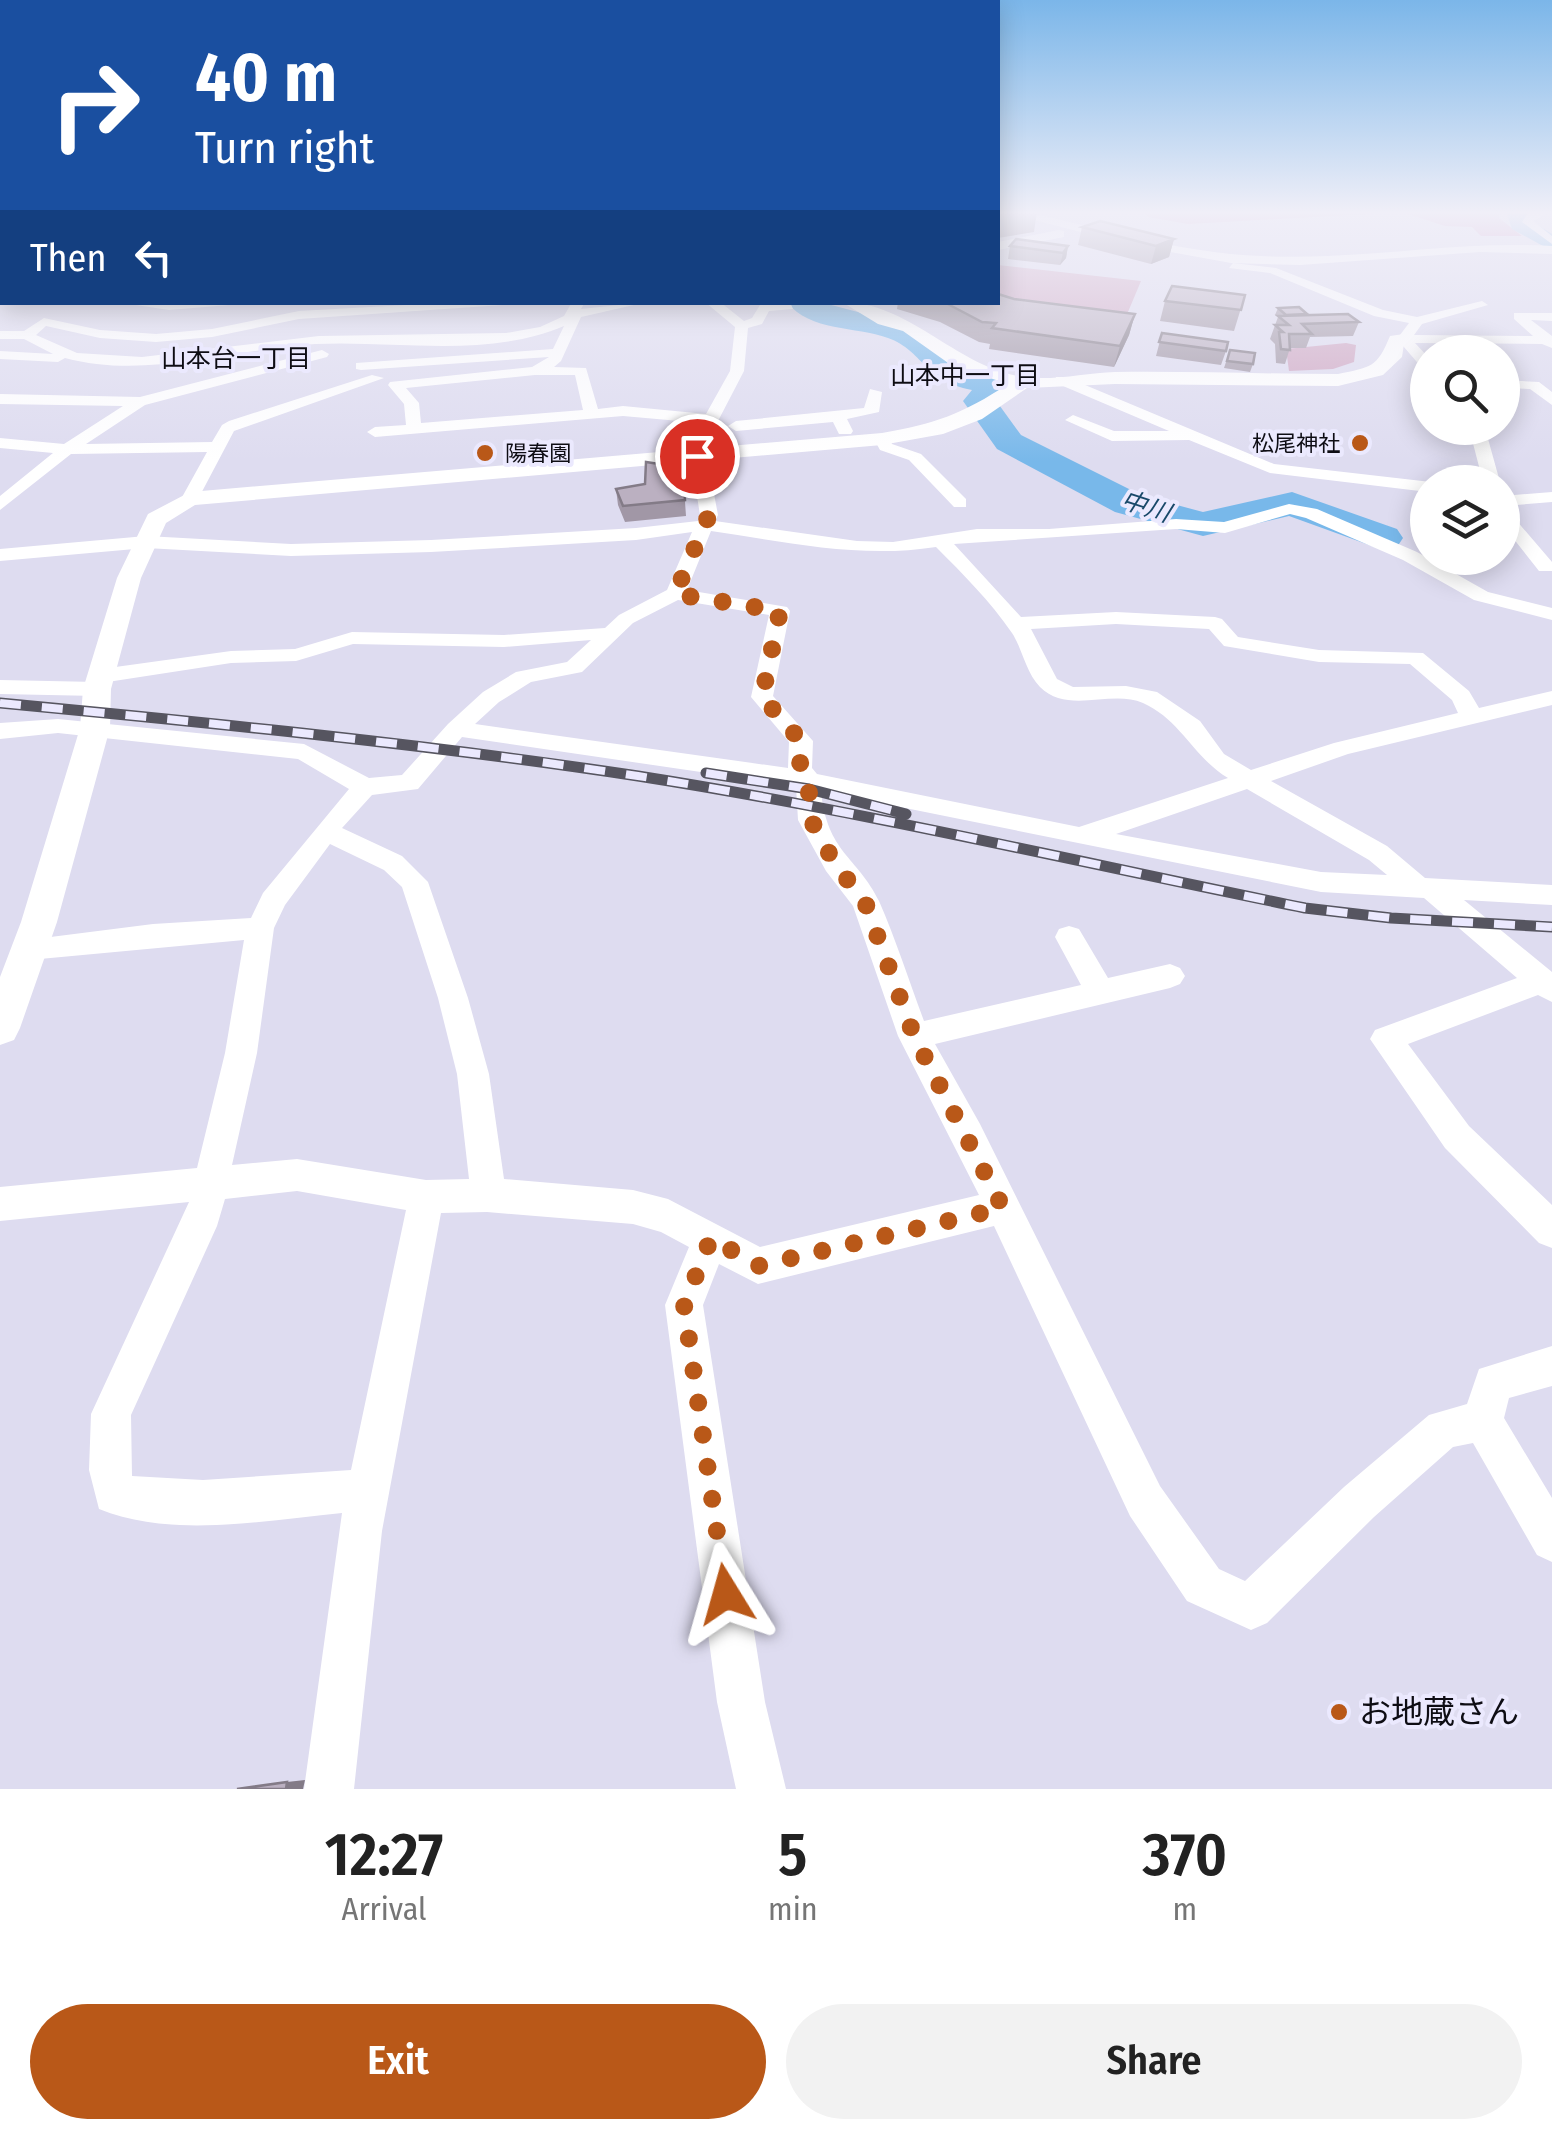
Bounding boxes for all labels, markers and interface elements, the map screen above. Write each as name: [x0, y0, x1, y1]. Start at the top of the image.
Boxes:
text: 40 m: [195, 36, 337, 120]
icon: right: [30, 40, 160, 170]
text: Turn right: [195, 121, 374, 175]
icon: left: [126, 230, 181, 285]
text: Then: [30, 235, 106, 281]
map controls: [1410, 335, 1520, 575]
button: search: [1410, 335, 1520, 445]
district label: 山本台一丁目: [161, 344, 311, 374]
district label: 山本中一丁目: [890, 361, 1040, 391]
pin: [655, 414, 740, 499]
icon: arrive: [670, 429, 725, 484]
place label: 松尾神社: [1252, 430, 1340, 457]
marker: 松尾神社: [1349, 432, 1371, 454]
place label: 陽春園: [505, 440, 571, 467]
marker: 陽春園: [474, 442, 496, 464]
button: layers: [1410, 465, 1520, 575]
water label: 中川: [1117, 485, 1177, 530]
position arrow: [674, 1542, 778, 1646]
place label: お地蔵さん: [1359, 1693, 1519, 1731]
marker: お地蔵さん: [1328, 1701, 1350, 1723]
text: 12:27: [325, 1819, 443, 1891]
text: 5: [778, 1819, 807, 1891]
text: 370: [1142, 1819, 1227, 1891]
text: Arrival: [342, 1890, 426, 1928]
text: min: [768, 1890, 818, 1928]
text: m: [1172, 1890, 1197, 1928]
button: Exit: [30, 2004, 766, 2119]
button: Share: [786, 2004, 1522, 2119]

